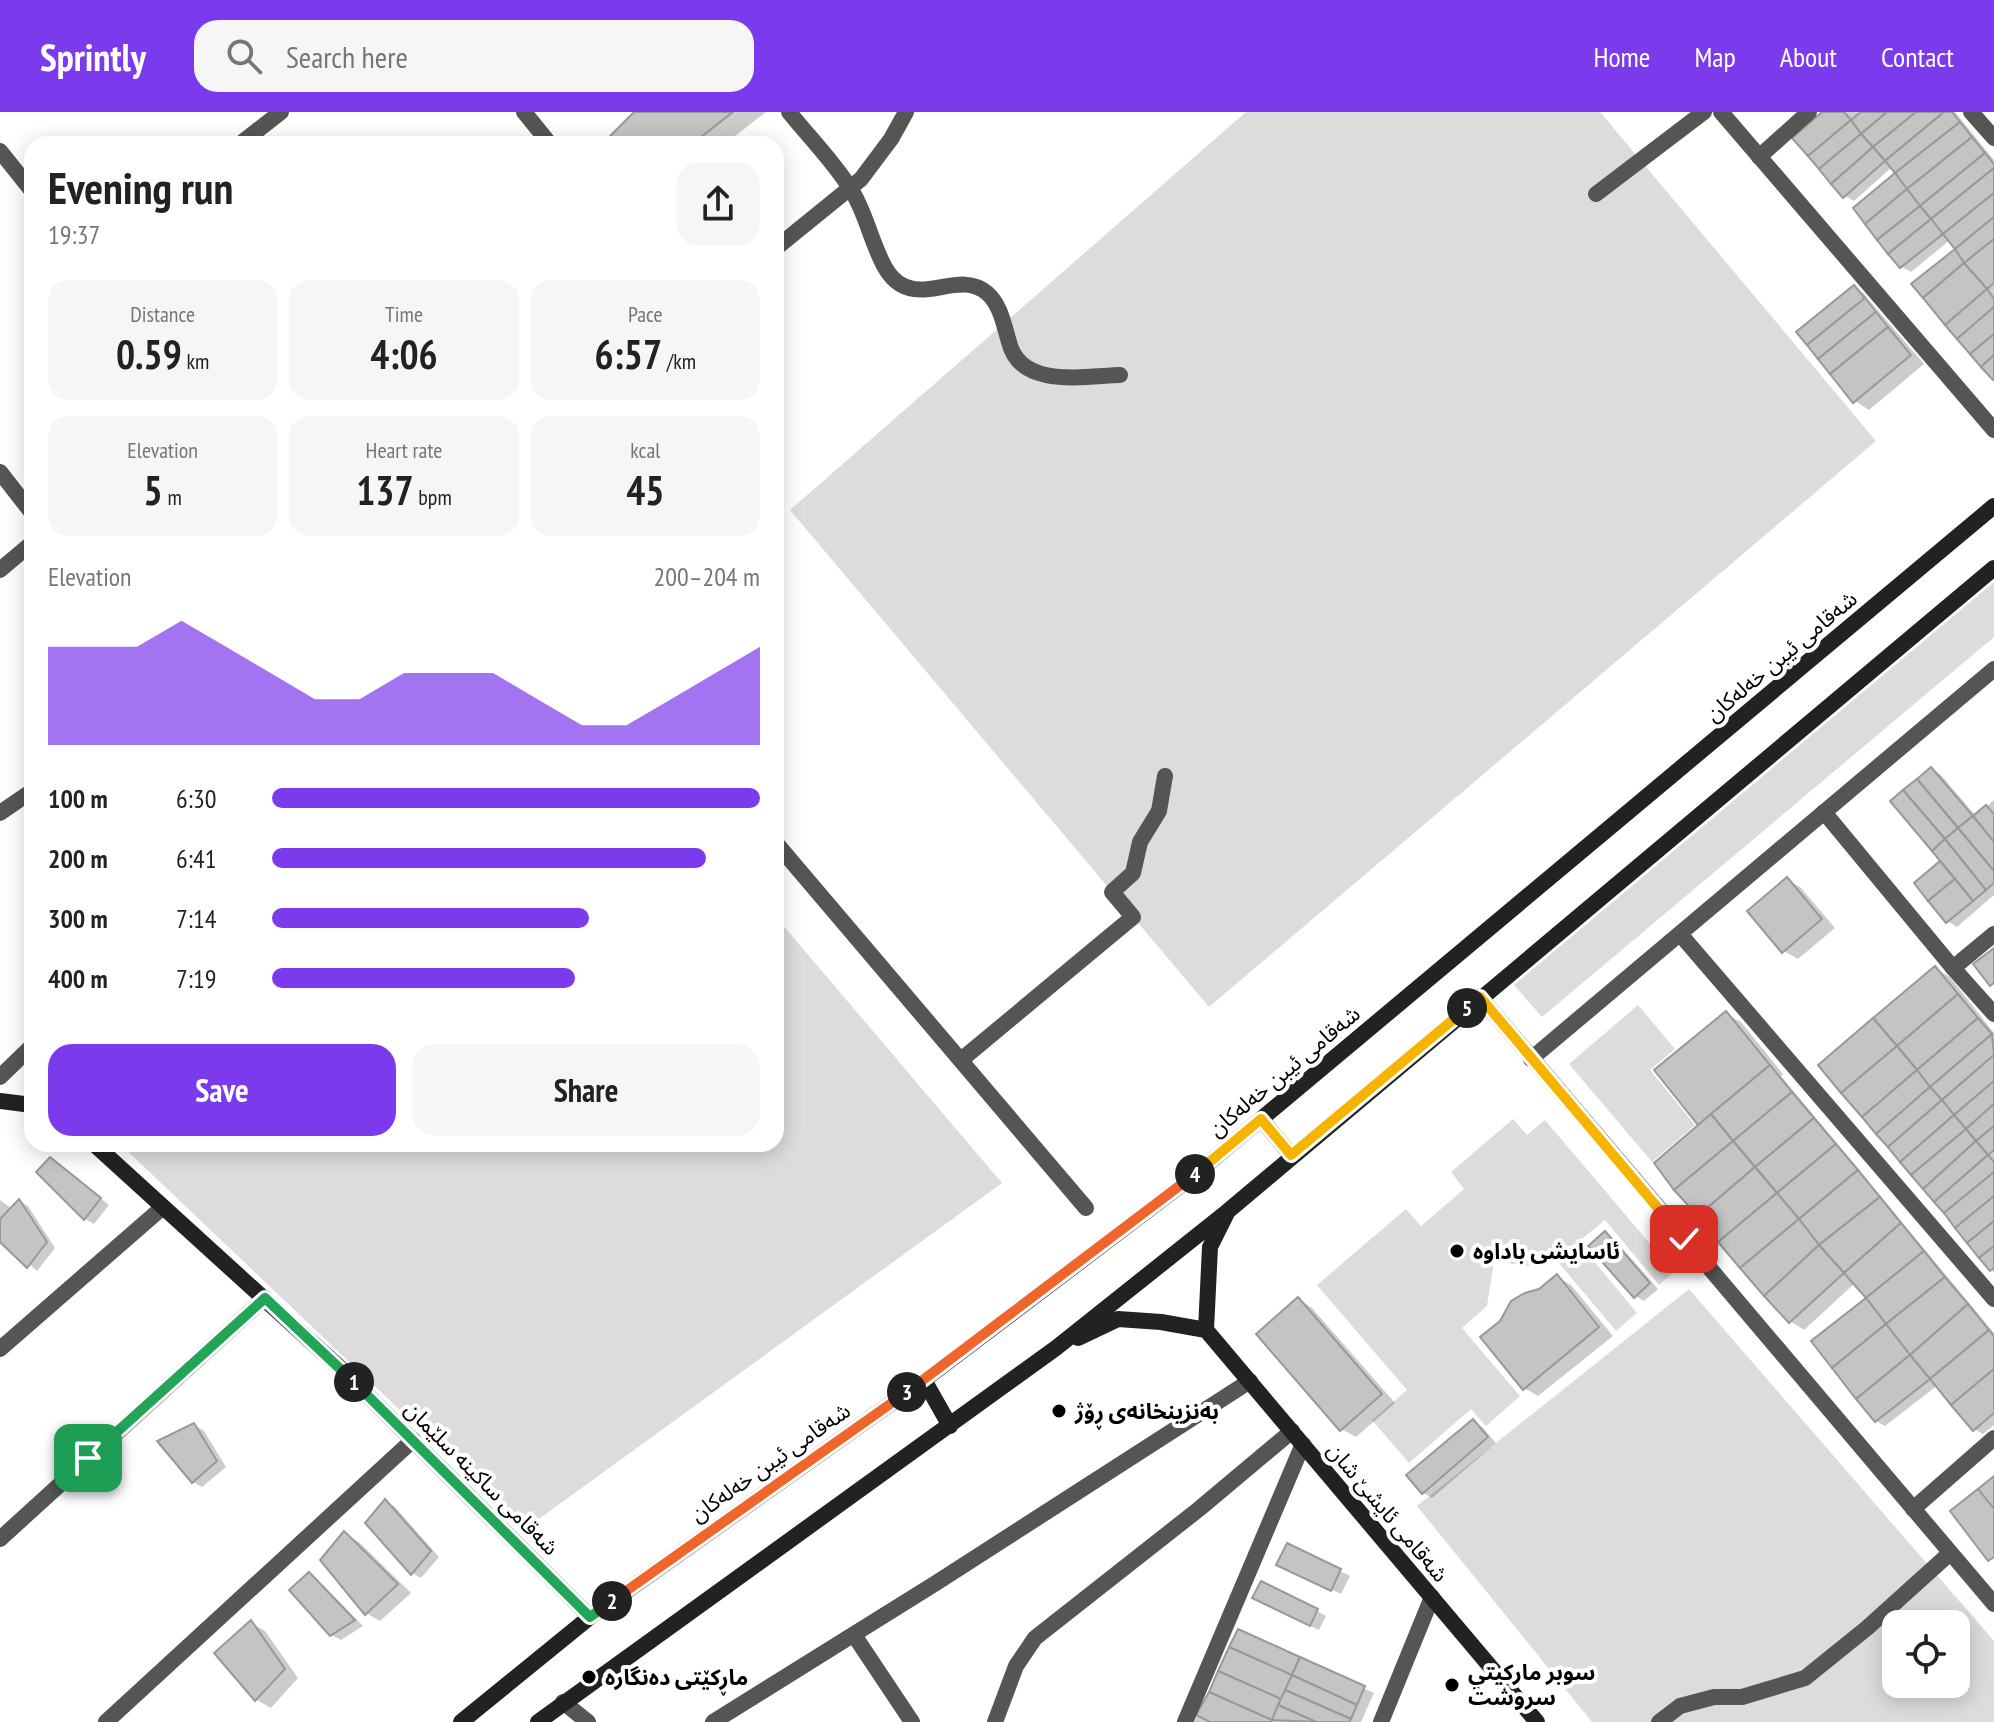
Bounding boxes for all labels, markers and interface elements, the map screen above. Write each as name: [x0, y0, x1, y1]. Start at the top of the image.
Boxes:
search box: [194, 20, 754, 92]
text: Sprintly: [40, 32, 146, 81]
icon: search: [222, 34, 266, 78]
text: Search here: [286, 37, 408, 76]
text: Home: [1594, 38, 1650, 75]
text: Map: [1694, 38, 1736, 75]
text: About: [1780, 38, 1837, 75]
text: Contact: [1881, 38, 1954, 75]
text: Evening run: [48, 159, 233, 216]
button: share: [676, 162, 760, 246]
text: 19:37: [48, 218, 100, 251]
text: Distance: [130, 300, 195, 328]
text: Time: [385, 300, 423, 328]
text: Pace: [628, 300, 663, 328]
text: 0.59: [116, 328, 182, 380]
text: 4:06: [370, 328, 438, 380]
text: 6:57: [595, 328, 662, 380]
text: km: [182, 347, 209, 375]
text: /km: [662, 347, 696, 375]
text: Elevation: [127, 436, 198, 464]
text: Heart rate: [366, 436, 442, 464]
text: kcal: [630, 436, 660, 464]
text: 5: [144, 464, 163, 516]
text: 137: [356, 464, 414, 516]
text: 45: [626, 464, 664, 516]
text: m: [163, 483, 182, 511]
text: bpm: [414, 483, 452, 511]
text: Elevation: [48, 560, 131, 593]
text: 200–204 m: [654, 560, 760, 593]
street label: شەقامی ئیبن خەلەکان: [1699, 584, 1863, 728]
text: 100 m: [48, 782, 108, 815]
text: 6:30: [176, 782, 216, 815]
text: 200 m: [48, 842, 108, 875]
text: 6:41: [176, 842, 216, 875]
text: 300 m: [48, 902, 108, 935]
text: 7:14: [176, 902, 216, 935]
text: 400 m: [48, 962, 108, 995]
text: 7:19: [176, 962, 216, 995]
pin: 5: [1447, 988, 1487, 1028]
text: 5: [1462, 994, 1472, 1022]
street label: شەقامی ئیبن خەلەکان: [1202, 999, 1366, 1143]
button: Save: [48, 1044, 396, 1136]
button: Share: [412, 1044, 760, 1136]
pin: 4: [1175, 1154, 1215, 1194]
text: 4: [1190, 1160, 1200, 1188]
pin: [1650, 1205, 1718, 1273]
icon: check: [1662, 1217, 1706, 1261]
place label: ئاسايشى باداوه: [1473, 1237, 1620, 1265]
marker: ئاسايشى باداوه: [1448, 1242, 1466, 1260]
pin: 1: [334, 1362, 374, 1402]
text: 1: [349, 1368, 359, 1396]
pin: 3: [887, 1372, 927, 1412]
text: 3: [902, 1378, 912, 1406]
street label: شەقامی ساکینە سلێمان: [399, 1395, 565, 1561]
street label: شەقامی ئیبن خەلەکان: [684, 1396, 856, 1528]
place label: بەنزینخانەی ڕۆژ: [1074, 1397, 1219, 1430]
marker: بەنزینخانەی ڕۆژ: [1050, 1402, 1068, 1420]
pin: [54, 1424, 122, 1492]
icon: arrive: [66, 1436, 110, 1480]
street label: شەقامی ئایشێ شان: [1321, 1436, 1455, 1588]
pin: 2: [592, 1581, 632, 1621]
text: 2: [607, 1587, 617, 1615]
map controls: [1882, 1610, 1970, 1698]
button: locate: [1882, 1610, 1970, 1698]
place label: سوبر ماركيتي سروشت: [1468, 1658, 1595, 1711]
place label: ماڕكێتی دەنگارە: [605, 1663, 748, 1696]
marker: ماڕكێتی دەنگارە: [580, 1668, 598, 1686]
marker: سوبر ماركيتي سروشت: [1443, 1676, 1461, 1694]

